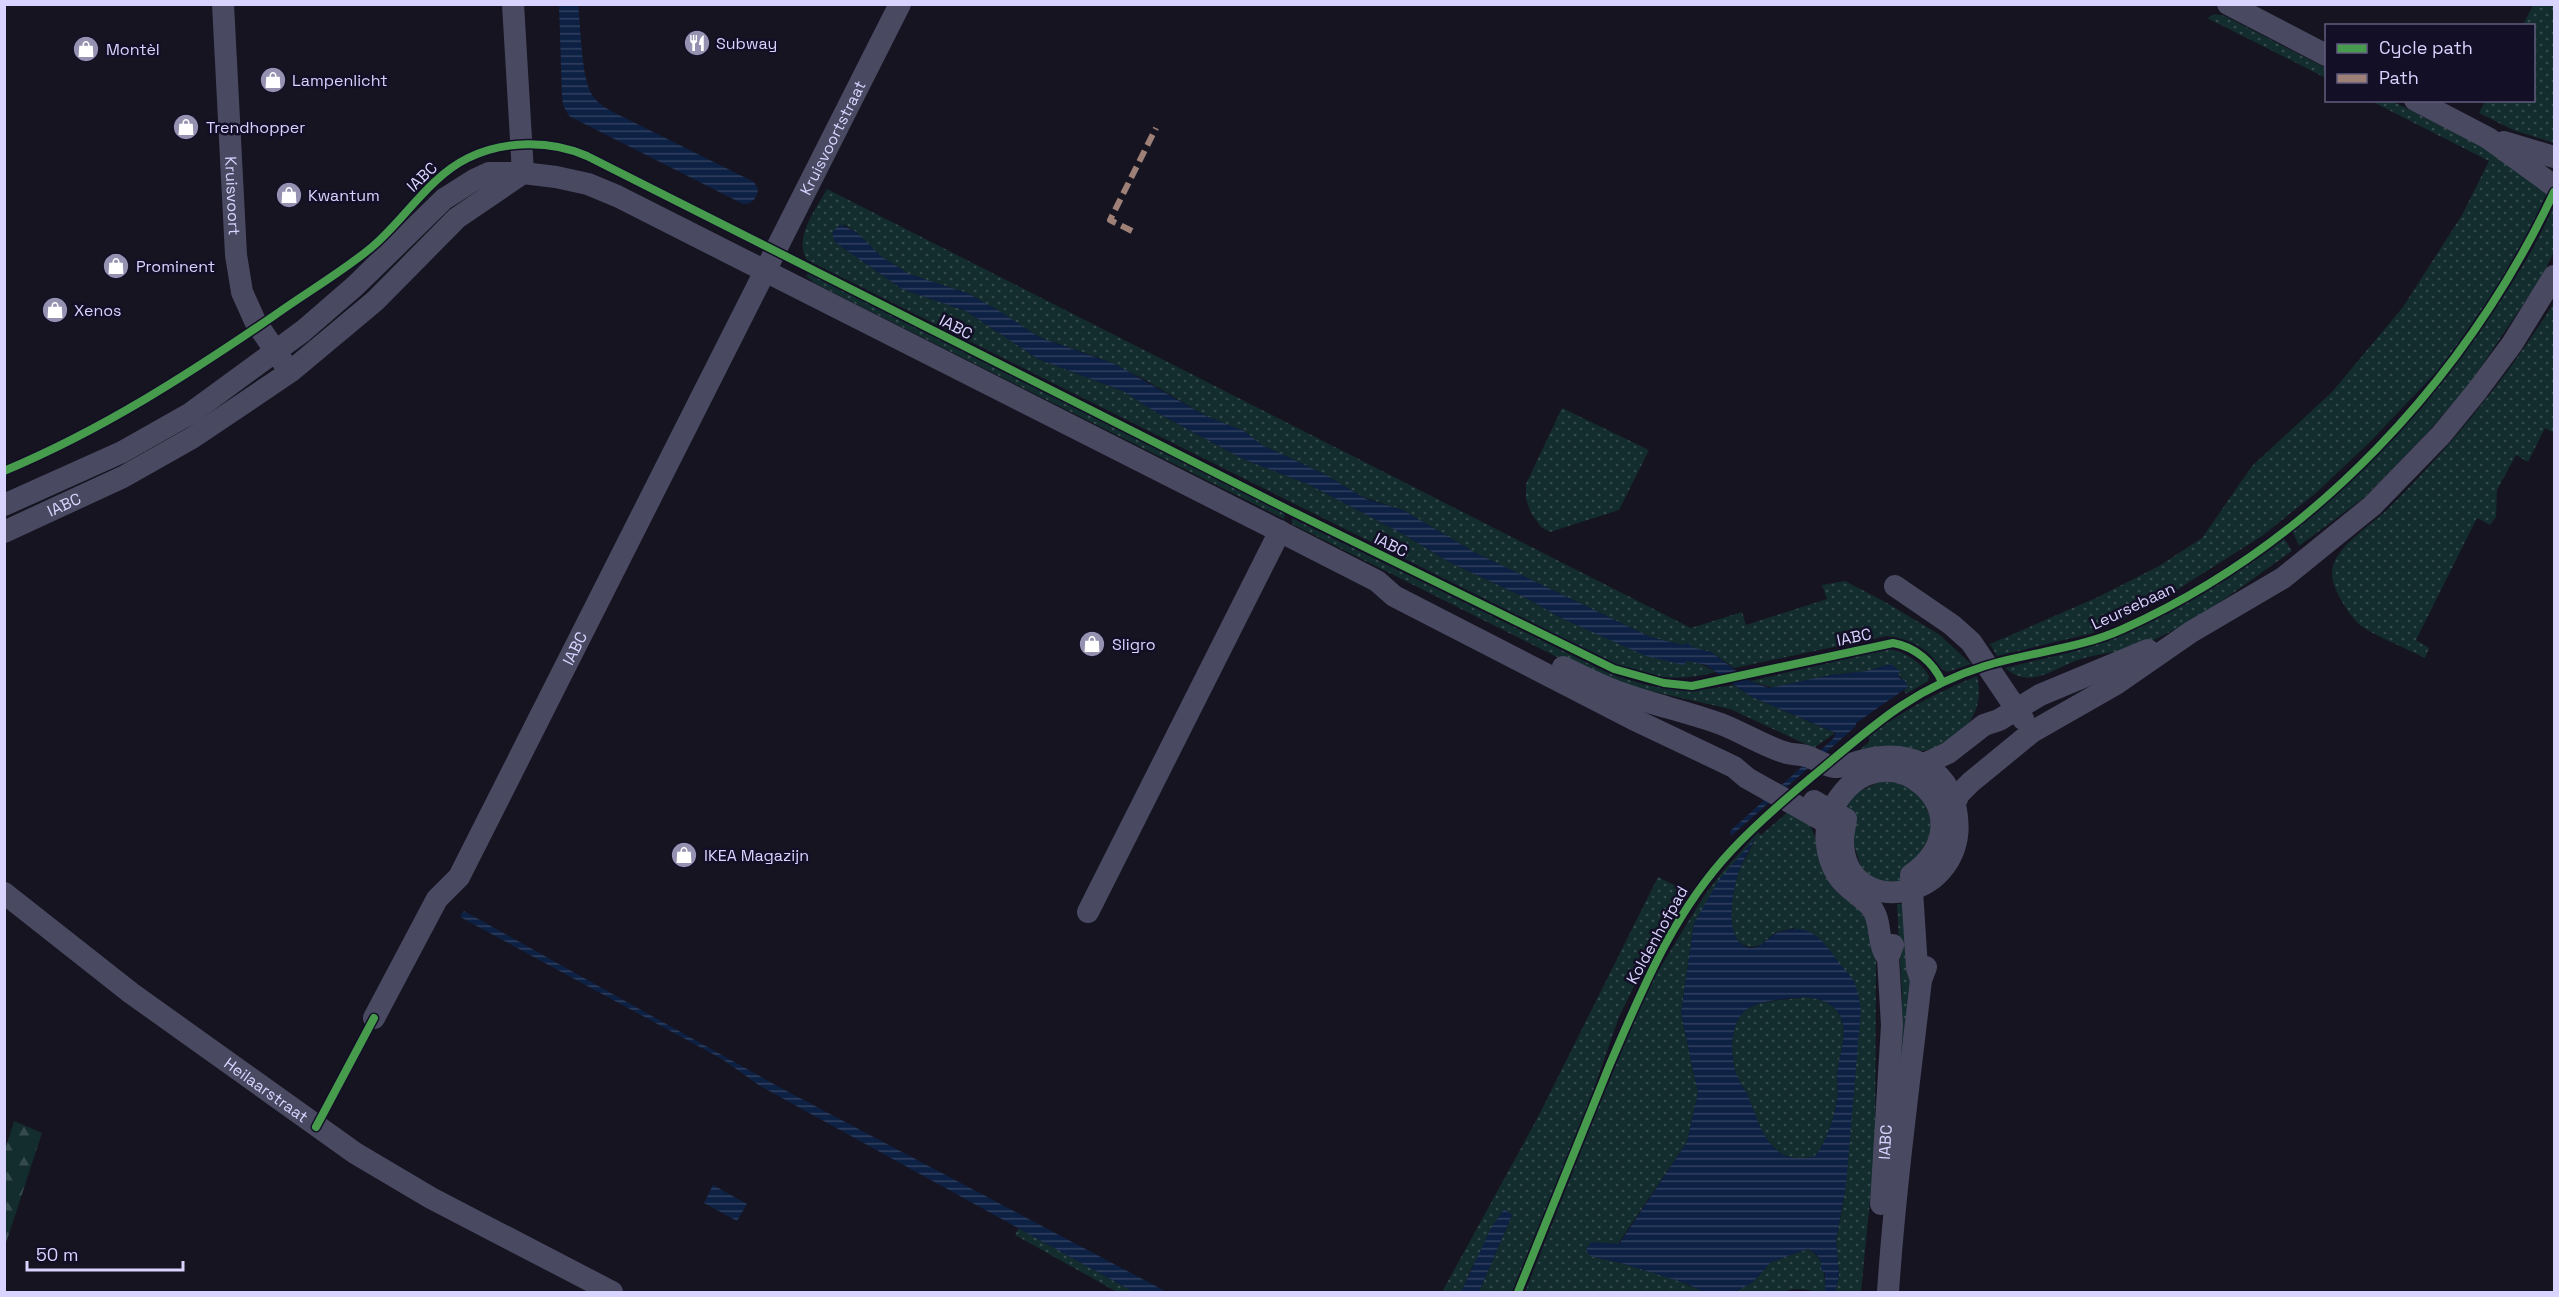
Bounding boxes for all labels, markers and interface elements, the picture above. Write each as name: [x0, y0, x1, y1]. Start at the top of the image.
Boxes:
legend: [2325, 24, 2535, 102]
restaurant icon: Subway: [682, 28, 712, 58]
place label: Subway: [716, 33, 777, 54]
shop icon: Montèl: [71, 34, 101, 64]
text: Cycle path: [2379, 36, 2473, 59]
place label: Montèl: [106, 39, 160, 60]
shop icon: Lampenlicht: [258, 65, 288, 95]
text: Path: [2379, 66, 2419, 89]
place label: Lampenlicht: [292, 70, 388, 91]
street label: Kruisvoortstraat: [795, 77, 870, 199]
shop icon: Trendhopper: [171, 112, 201, 142]
place label: Trendhopper: [206, 117, 305, 138]
street label: Kruisvoort: [220, 156, 245, 236]
street label: IABC: [402, 157, 442, 197]
shop icon: Kwantum: [274, 180, 304, 210]
place label: Kwantum: [308, 185, 380, 206]
shop icon: Prominent: [101, 251, 131, 281]
place label: Prominent: [136, 256, 215, 277]
shop icon: Xenos: [40, 295, 70, 325]
place label: Xenos: [74, 300, 122, 321]
street label: IABC: [936, 310, 976, 344]
street label: IABC: [44, 487, 84, 521]
street label: IABC: [1371, 528, 1411, 562]
street label: Leursebaan: [2088, 577, 2178, 635]
street label: IABC: [1835, 623, 1873, 651]
street label: IABC: [557, 628, 592, 669]
shop icon: Sligro: [1077, 629, 1107, 659]
place label: Sligro: [1112, 634, 1156, 655]
shop icon: IKEA Magazijn: [669, 840, 699, 870]
place label: IKEA Magazijn: [704, 845, 809, 866]
street label: Koldenhofpad: [1621, 882, 1693, 988]
street label: Heilaarstraat: [220, 1052, 313, 1127]
street label: IABC: [1873, 1124, 1896, 1160]
scale bar: [27, 1234, 183, 1272]
text: 50 m: [36, 1243, 78, 1266]

